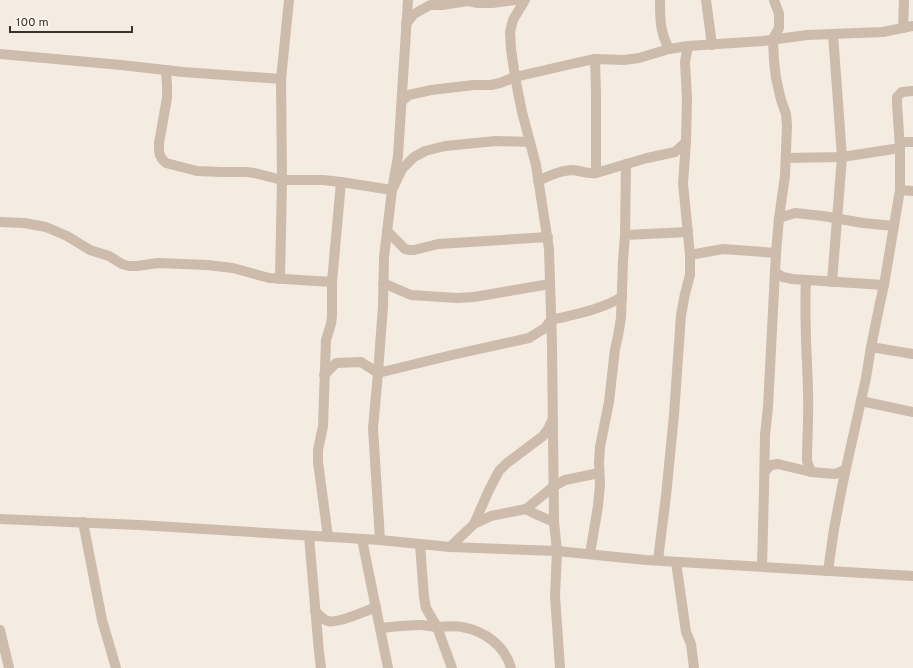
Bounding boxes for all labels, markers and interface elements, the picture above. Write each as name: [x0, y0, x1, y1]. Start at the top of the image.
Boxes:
scale bar: [10, 8, 132, 34]
text: 100 m: [16, 15, 49, 31]

